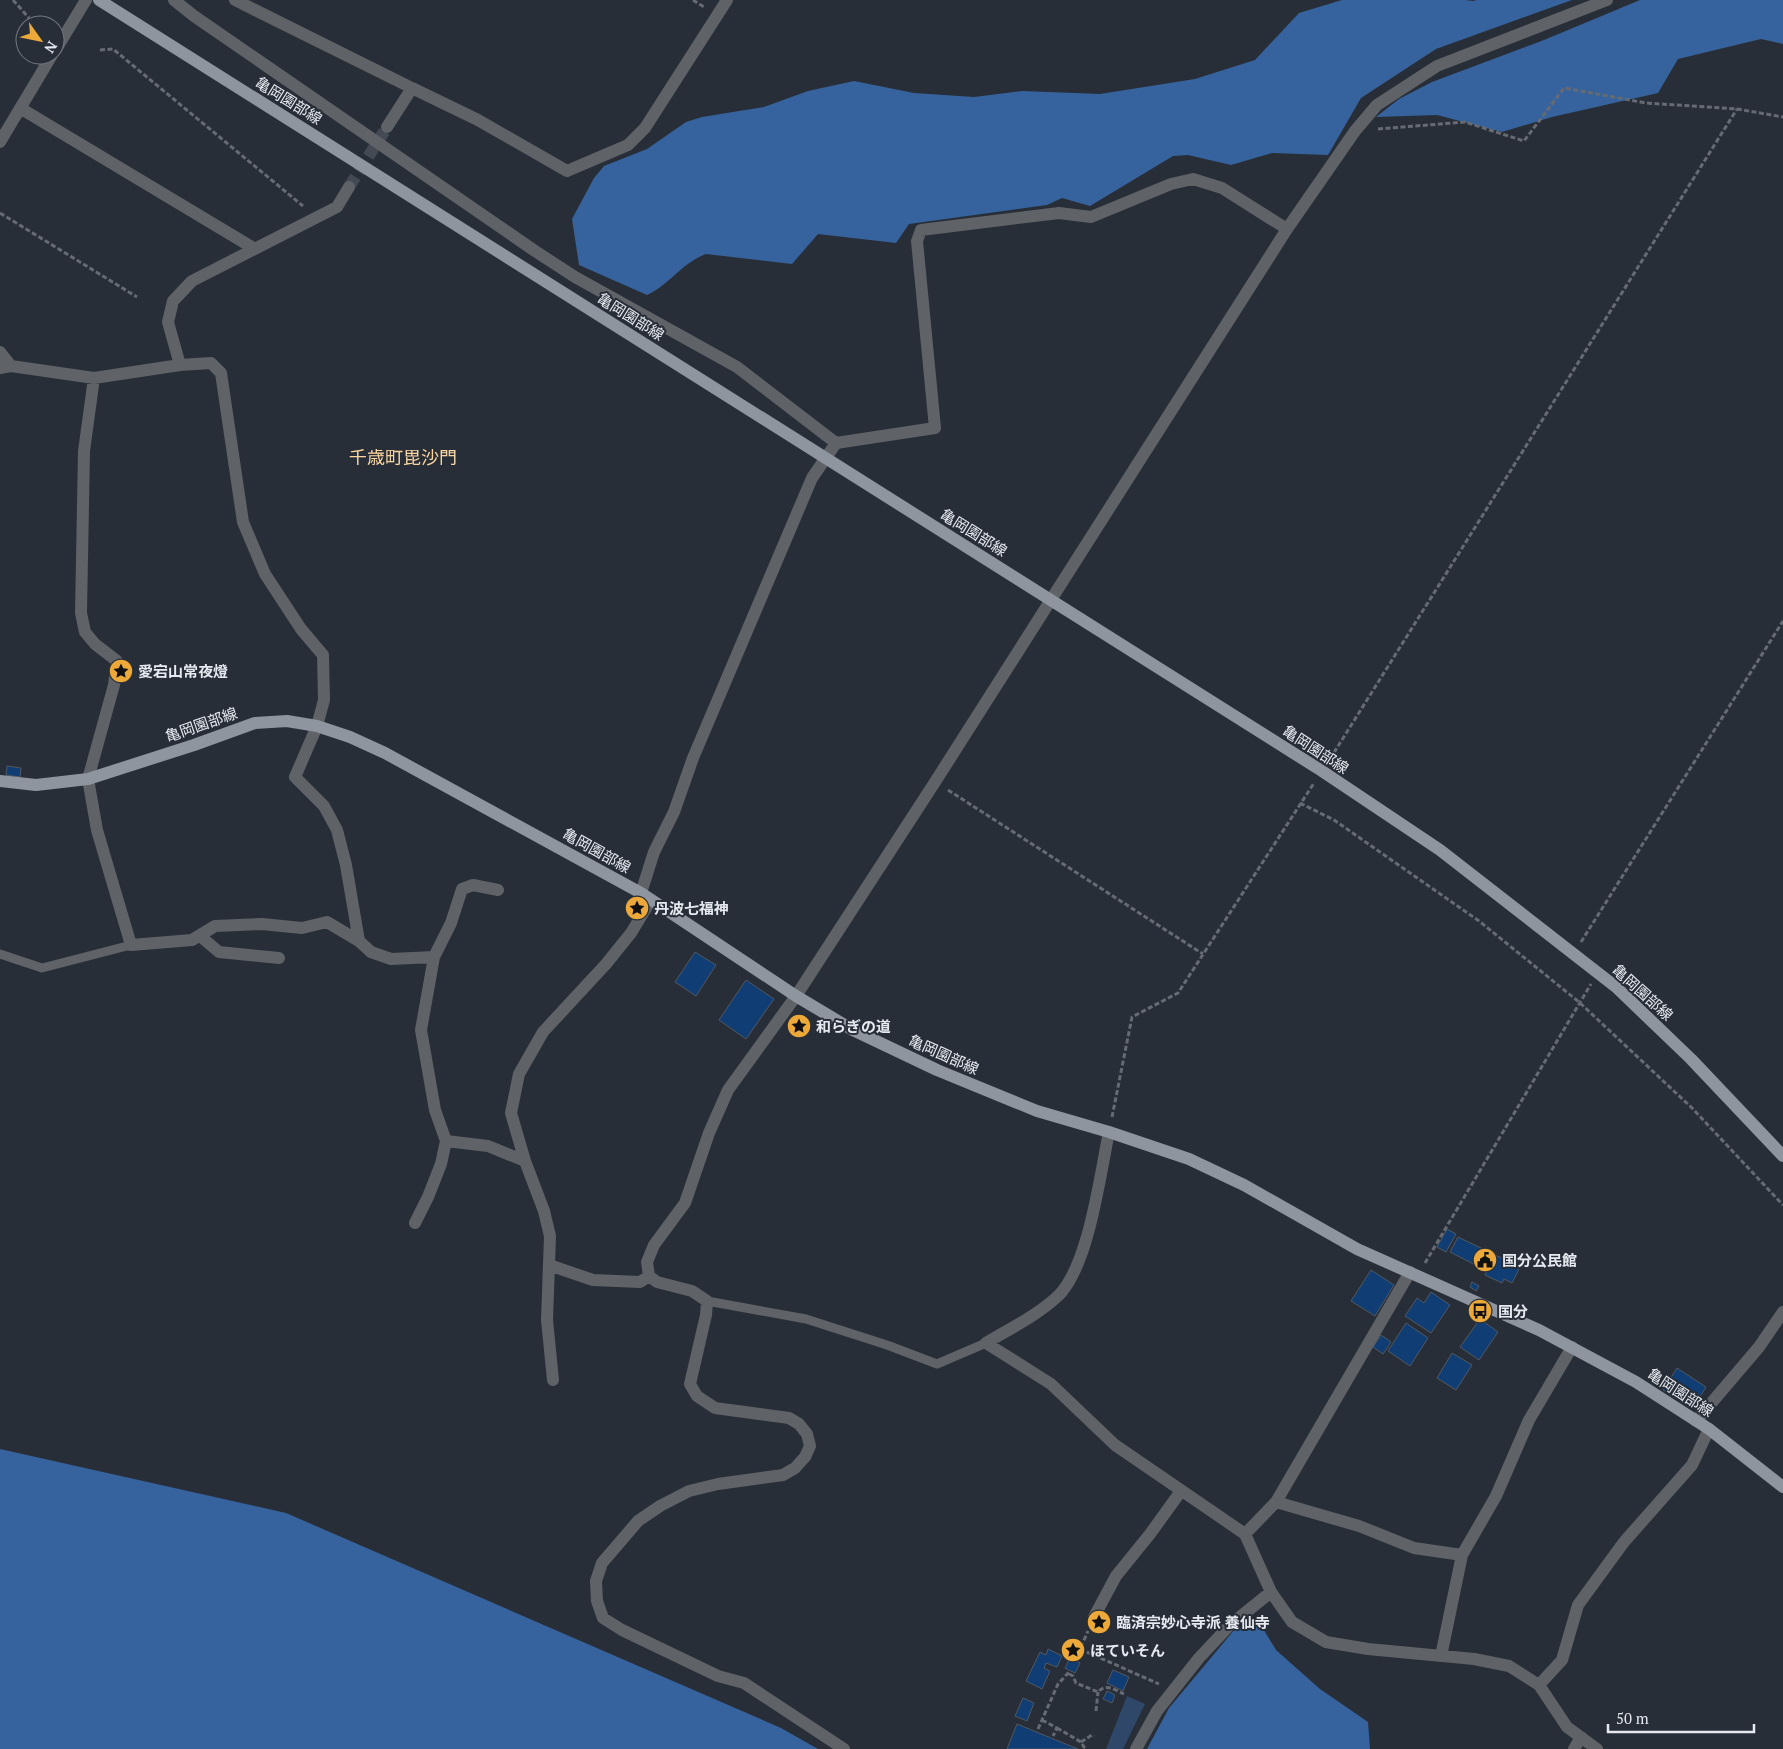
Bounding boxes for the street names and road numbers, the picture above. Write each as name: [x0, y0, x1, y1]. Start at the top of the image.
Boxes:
street label: 亀岡園部線: [252, 72, 326, 128]
street label: 亀岡園部線: [594, 288, 668, 344]
street label: 亀岡園部線: [937, 504, 1011, 560]
street label: 亀岡園部線: [162, 702, 240, 746]
street label: 亀岡園部線: [1279, 720, 1353, 778]
street label: 亀岡園部線: [559, 823, 635, 877]
street label: 亀岡園部線: [1608, 959, 1678, 1025]
street label: 亀岡園部線: [906, 1030, 982, 1078]
street label: 亀岡園部線: [1644, 1363, 1718, 1421]

